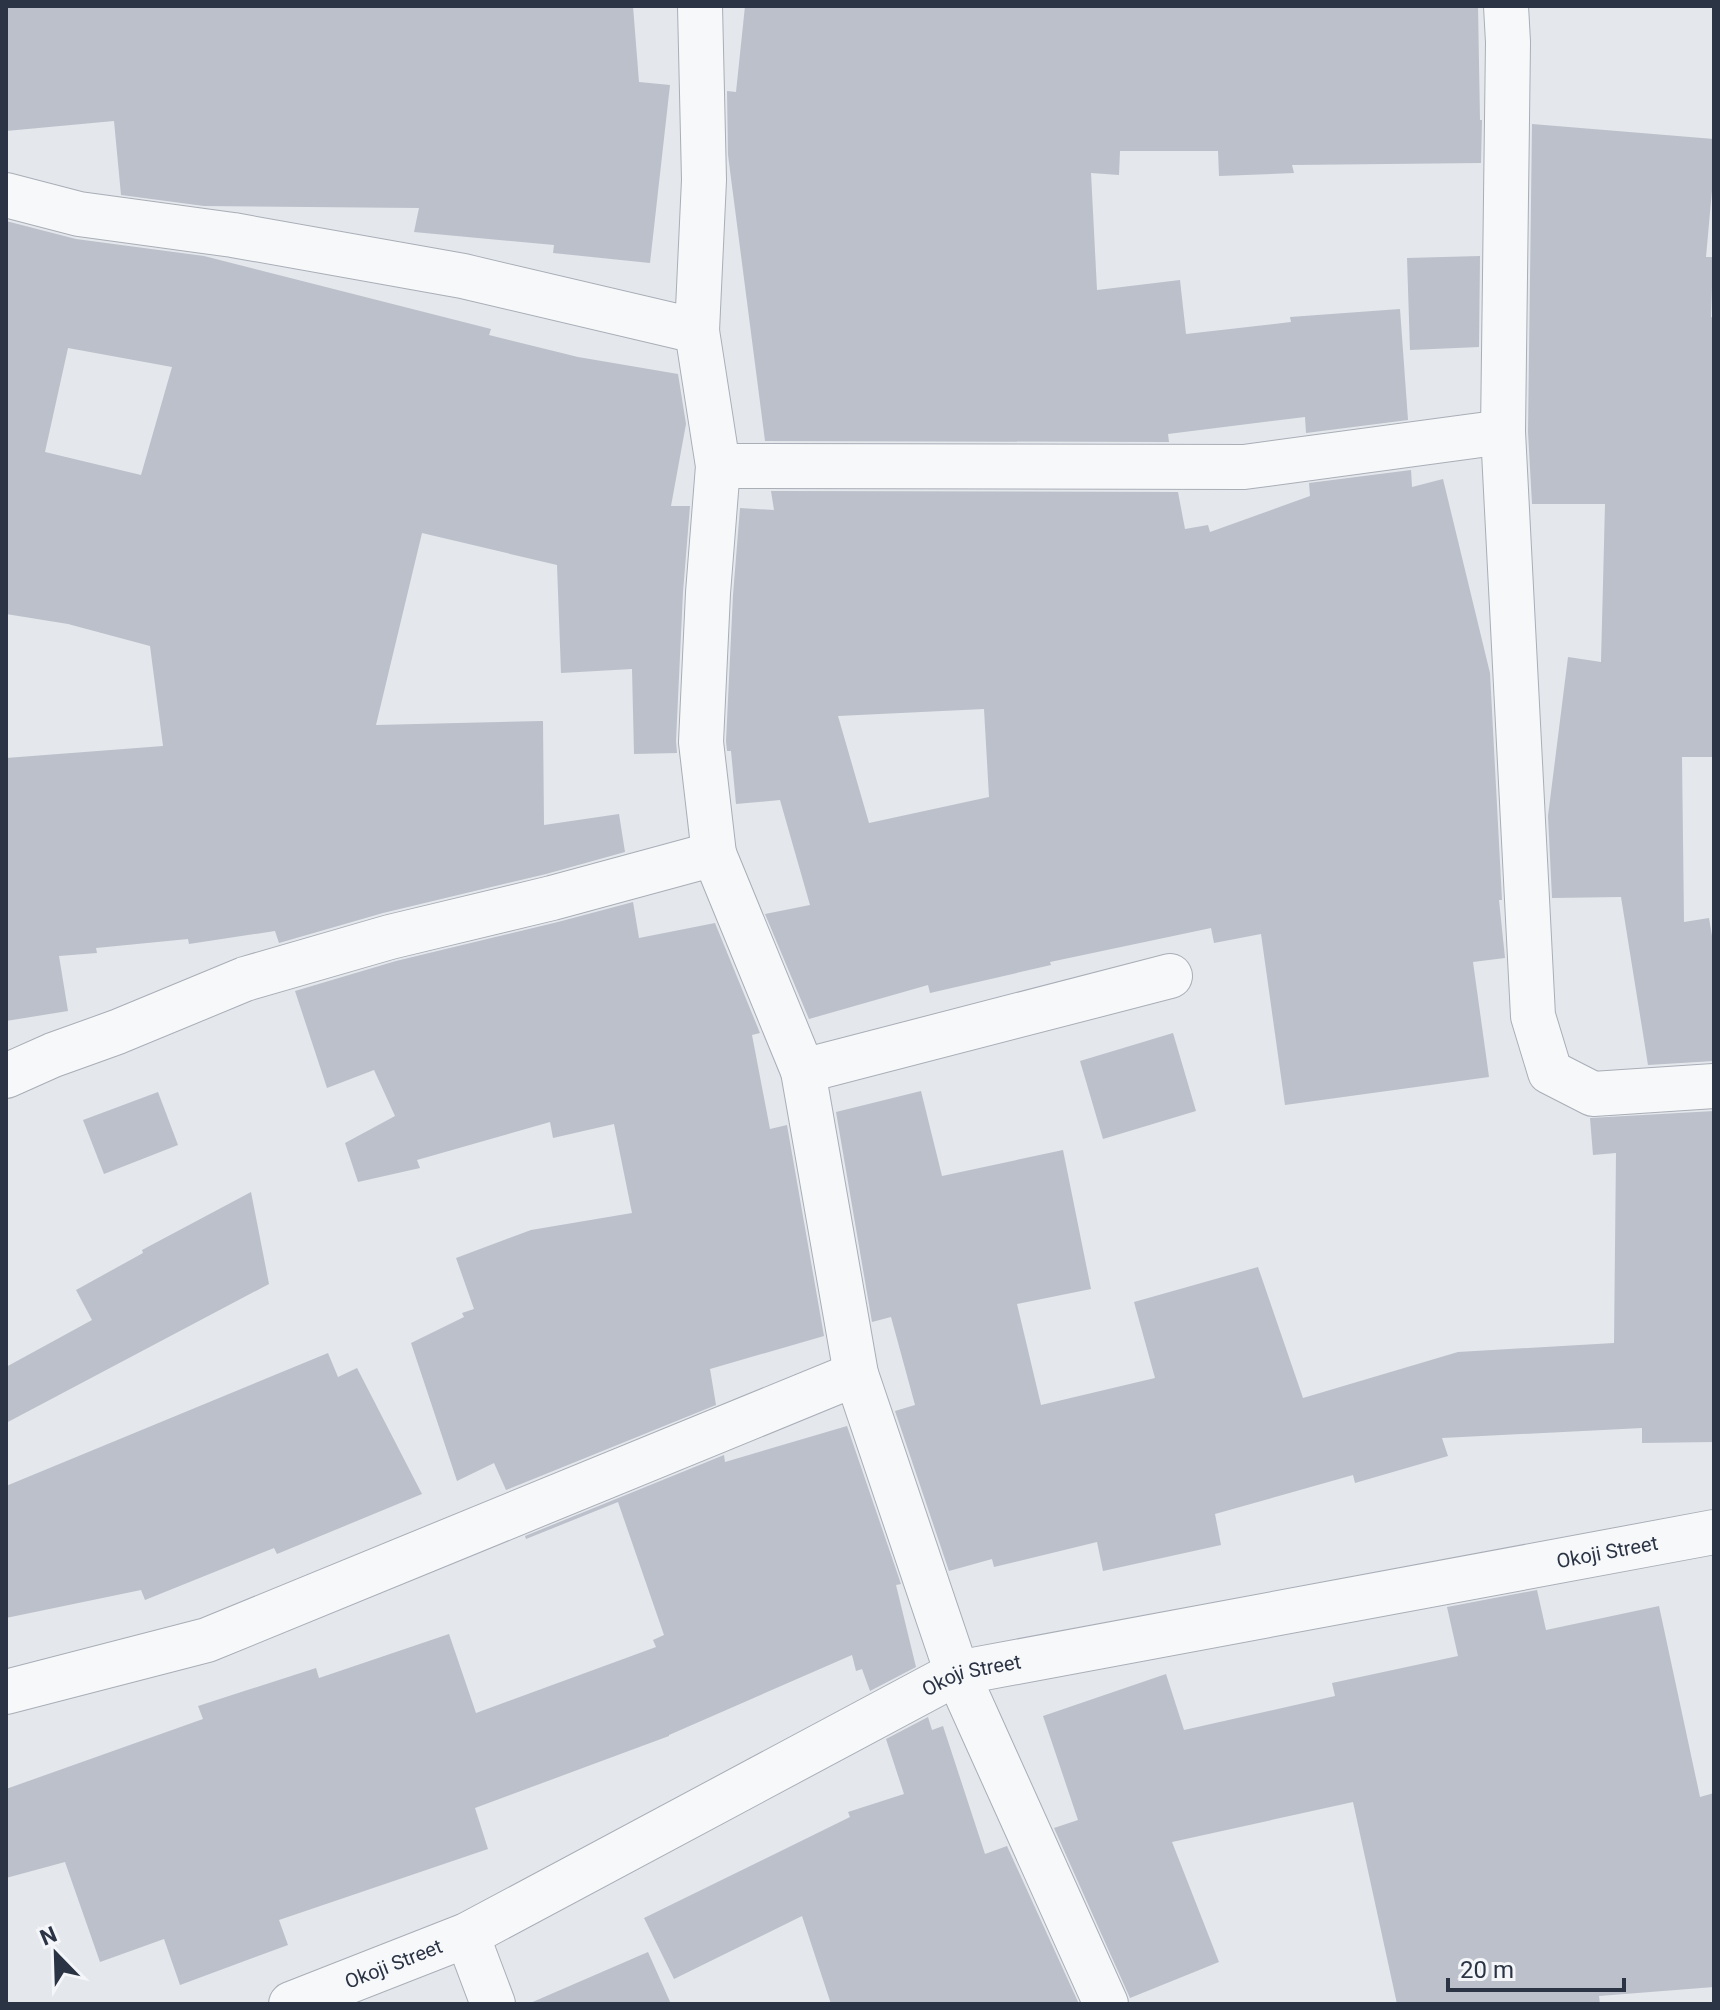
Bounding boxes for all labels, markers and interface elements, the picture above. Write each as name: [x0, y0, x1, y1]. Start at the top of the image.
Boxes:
street label: Okoji Street: [1554, 1531, 1660, 1573]
street label: Okoji Street: [918, 1649, 1023, 1702]
north arrow: [16, 1914, 96, 1994]
text: N: [36, 1922, 60, 1951]
street label: Okoji Street: [341, 1934, 446, 1994]
scale bar: [1448, 1942, 1624, 1992]
text: 20 m: [1460, 1956, 1514, 1984]

